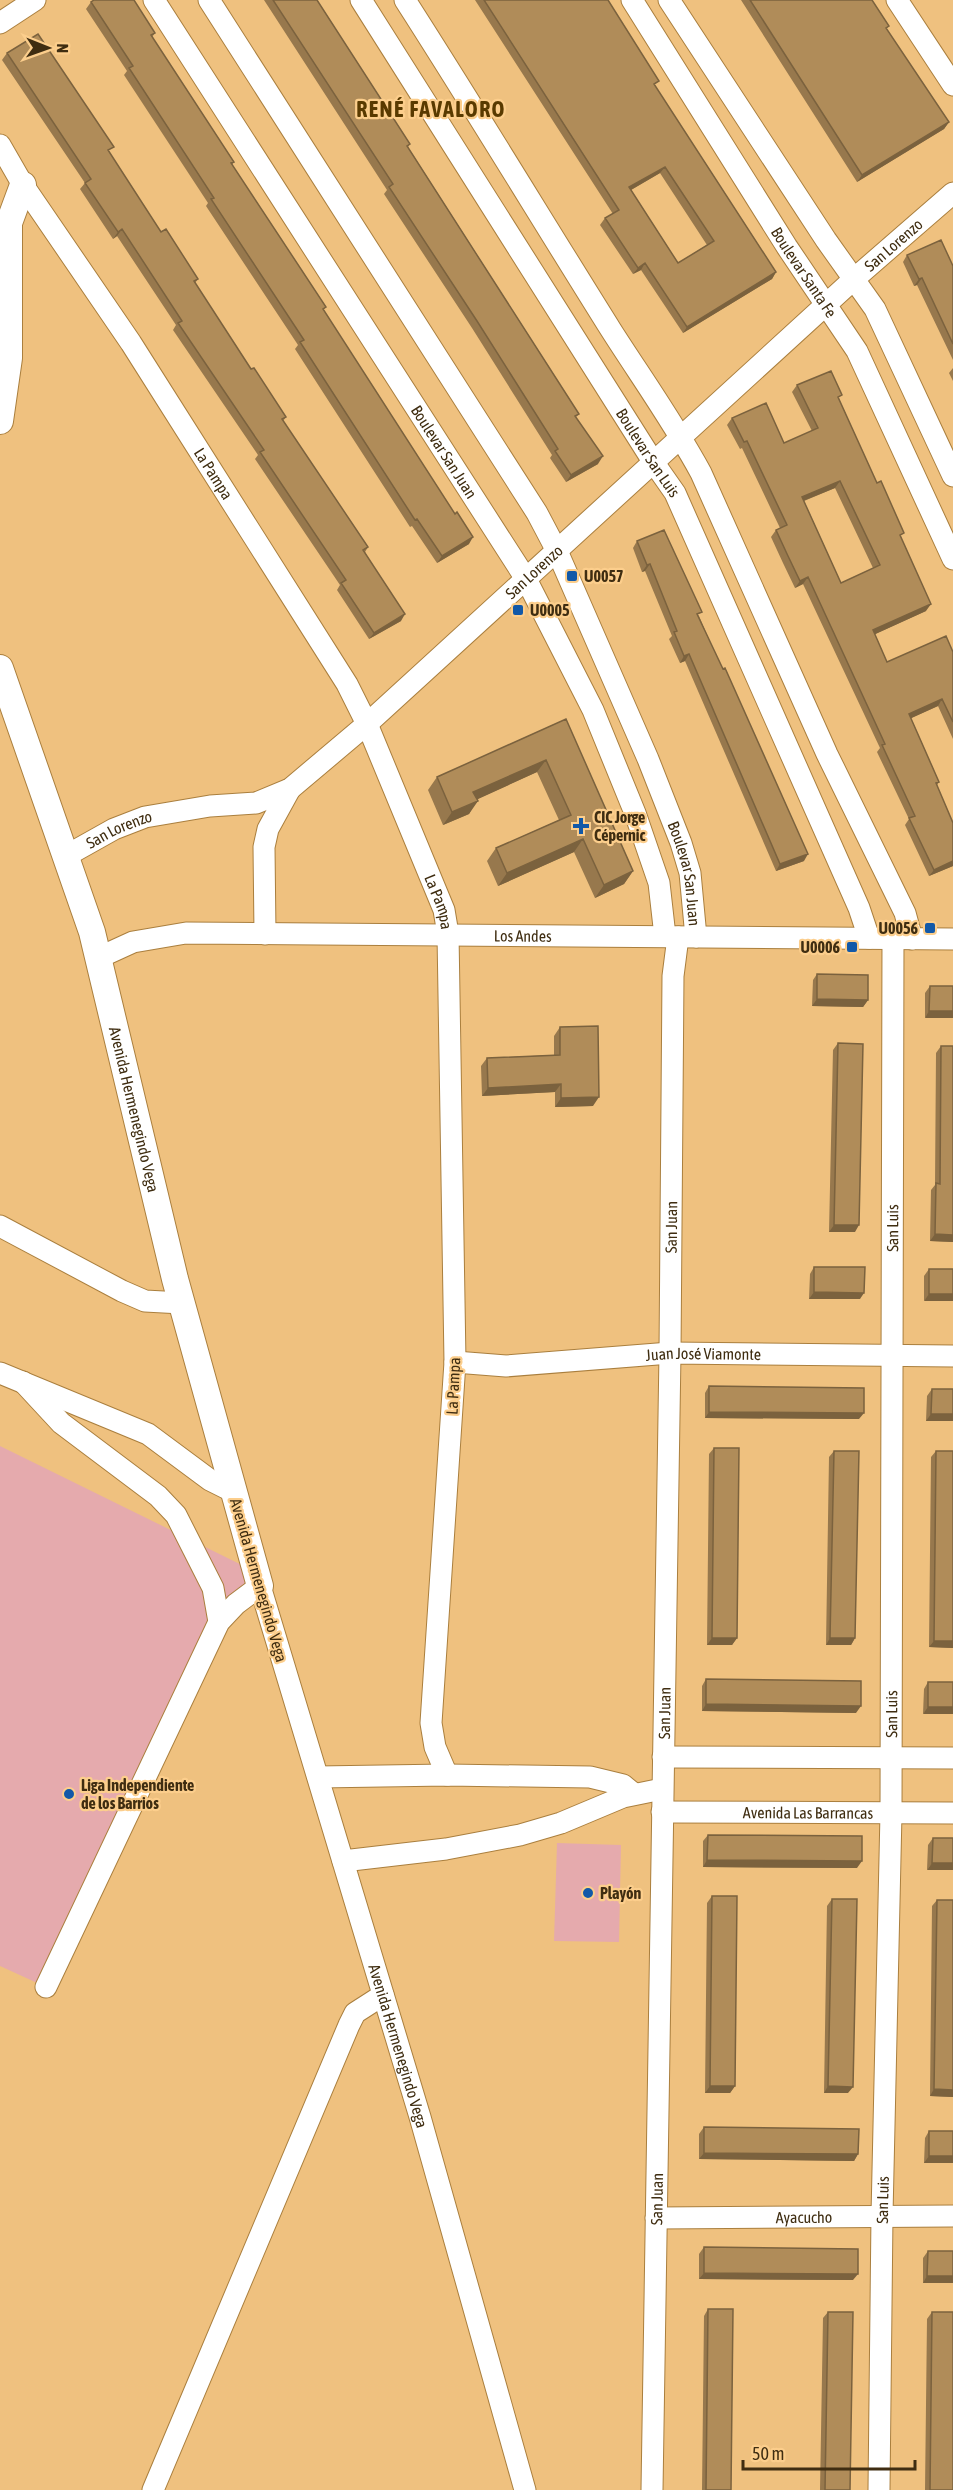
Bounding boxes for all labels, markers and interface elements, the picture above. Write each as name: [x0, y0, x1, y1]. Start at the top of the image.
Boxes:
north arrow: [18, 18, 78, 78]
text: N: [54, 43, 72, 53]
district label: RENÉ FAVALORO: [356, 96, 506, 122]
street label: San Lorenzo: [861, 215, 926, 275]
street label: Boulevar Santa Fe: [768, 224, 841, 321]
street label: Boulevar San Juan: [408, 402, 481, 502]
street label: Boulevar San Luis: [613, 405, 684, 501]
street label: La Pampa: [191, 444, 237, 503]
street label: San Lorenzo: [502, 541, 566, 602]
place label: U0057: [584, 567, 624, 585]
marker: U0057: [565, 569, 579, 583]
place label: U0005: [530, 601, 570, 619]
marker: U0005: [511, 603, 525, 617]
street label: San Lorenzo: [83, 807, 153, 852]
place label: CIC Jorge Cépernic: [594, 808, 645, 844]
marker: CIC Jorge Cépernic: [572, 817, 590, 835]
street label: Boulevar San Juan: [664, 819, 704, 927]
street label: La Pampa: [421, 872, 456, 931]
place label: U0056: [878, 919, 918, 937]
marker: U0056: [923, 921, 937, 935]
street label: Los Andes: [494, 926, 552, 945]
place label: U0006: [800, 938, 840, 956]
marker: U0006: [845, 940, 859, 954]
street label: Avenida Hermenegindo Vega: [106, 1025, 163, 1194]
street label: San Juan: [662, 1201, 680, 1253]
street label: San Luis: [883, 1204, 901, 1252]
street label: Juan José Viamonte: [645, 1344, 761, 1364]
street label: La Pampa: [443, 1357, 464, 1415]
street label: Avenida Hermenegindo Vega: [226, 1496, 291, 1664]
street label: San Juan: [655, 1687, 674, 1739]
street label: San Luis: [882, 1690, 900, 1738]
place label: Liga Independiente de los Barrios: [81, 1776, 194, 1812]
marker: Liga Independiente de los Barrios: [62, 1787, 76, 1801]
street label: Avenida Las Barrancas: [743, 1803, 873, 1822]
place label: Playón: [600, 1884, 641, 1902]
marker: Playón: [581, 1886, 595, 1900]
street label: Avenida Hermenegindo Vega: [365, 1962, 432, 2130]
street label: San Juan: [647, 2173, 666, 2225]
street label: San Luis: [873, 2176, 892, 2224]
street label: Ayacucho: [776, 2208, 832, 2227]
scale bar: [743, 2433, 916, 2471]
text: 50 m: [752, 2443, 784, 2464]

